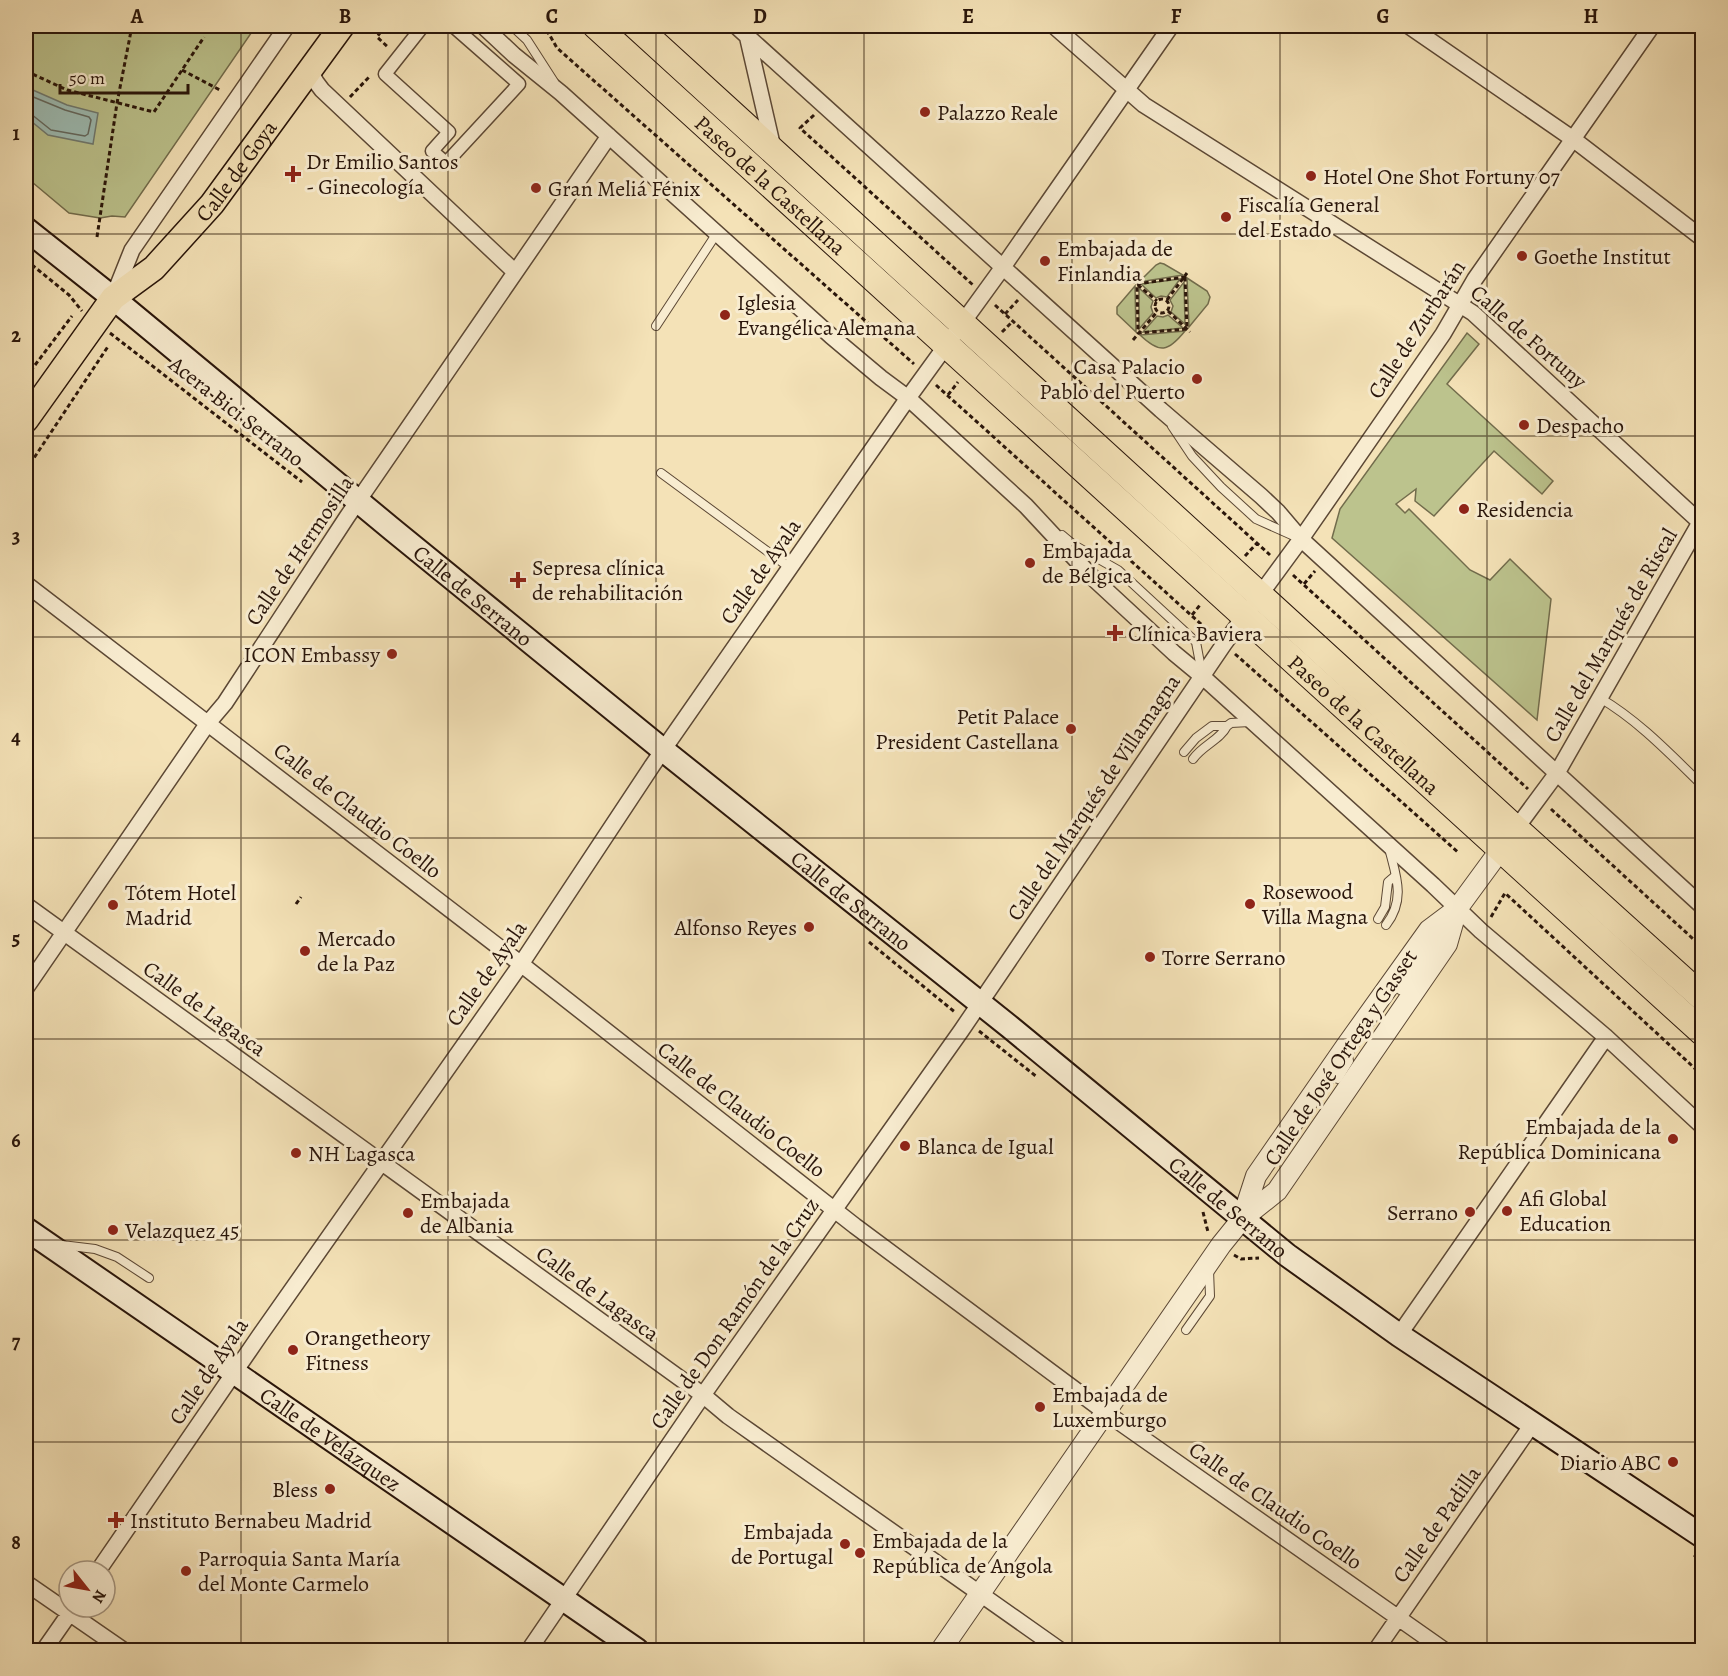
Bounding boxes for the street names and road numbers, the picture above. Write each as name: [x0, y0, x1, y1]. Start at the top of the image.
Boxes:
street label: Paseo de la Castellana: [688, 109, 853, 263]
street label: Calle de Goya: [189, 114, 285, 229]
street label: Calle de Zurbarán: [1361, 254, 1473, 405]
street label: Calle de Fortuny: [1464, 278, 1593, 396]
street label: Acera Bici Serrano: [162, 349, 310, 474]
street label: Calle de Hermosilla: [239, 469, 362, 631]
street label: Calle de Ayala: [713, 512, 809, 630]
street label: Calle del Marqués de Riscal: [1537, 523, 1685, 748]
street label: Calle de Serrano: [406, 538, 539, 654]
street label: Paseo de la Castellana: [1281, 648, 1446, 803]
street label: Calle del Marqués de Villamagna: [1000, 668, 1188, 927]
street label: Calle de Claudio Coello: [267, 736, 448, 886]
street label: Calle de Serrano: [784, 844, 917, 958]
street label: Calle de Ayala: [439, 914, 535, 1032]
street label: Calle de José Ortega y Gasset: [1257, 944, 1425, 1172]
street label: Calle de Lagasca: [137, 954, 273, 1064]
street label: Calle de Claudio Coello: [651, 1035, 832, 1185]
street label: Calle de Serrano: [1162, 1150, 1294, 1266]
street label: Calle de Don Ramón de la Cruz: [643, 1192, 826, 1435]
street label: Calle de Lagasca: [530, 1239, 666, 1349]
street label: Calle de Ayala: [162, 1312, 256, 1431]
street label: Calle de Velázquez: [253, 1380, 407, 1499]
street label: Calle de Claudio Coello: [1183, 1435, 1368, 1577]
street label: Calle de Padilla: [1386, 1460, 1489, 1589]

